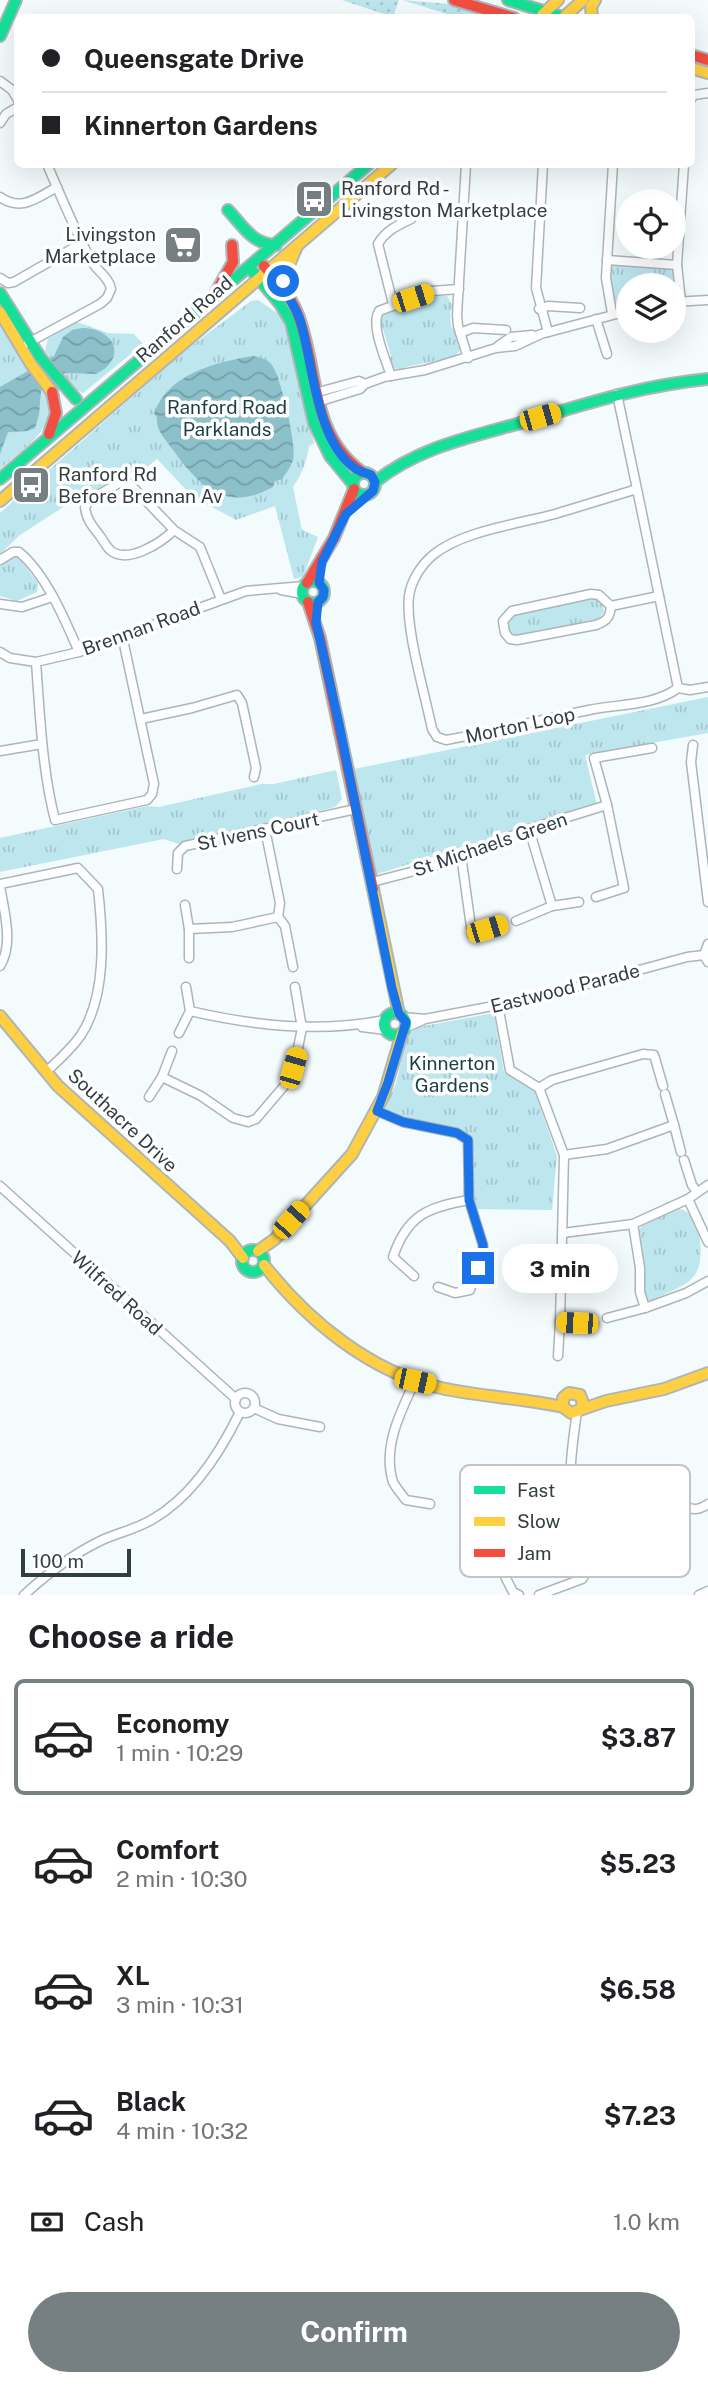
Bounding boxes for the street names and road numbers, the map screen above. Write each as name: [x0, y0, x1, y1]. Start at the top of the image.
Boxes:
street label: Ranford Road: [131, 271, 237, 367]
street label: Brennan Road: [79, 596, 203, 660]
street label: Morton Loop: [463, 703, 577, 747]
street label: St Ivens Court: [195, 807, 321, 855]
street label: St Michaels Green: [410, 807, 570, 881]
street label: Eastwood Parade: [488, 959, 642, 1017]
street label: Southacre Drive: [64, 1064, 182, 1176]
street label: Wilfred Road: [67, 1246, 167, 1340]

